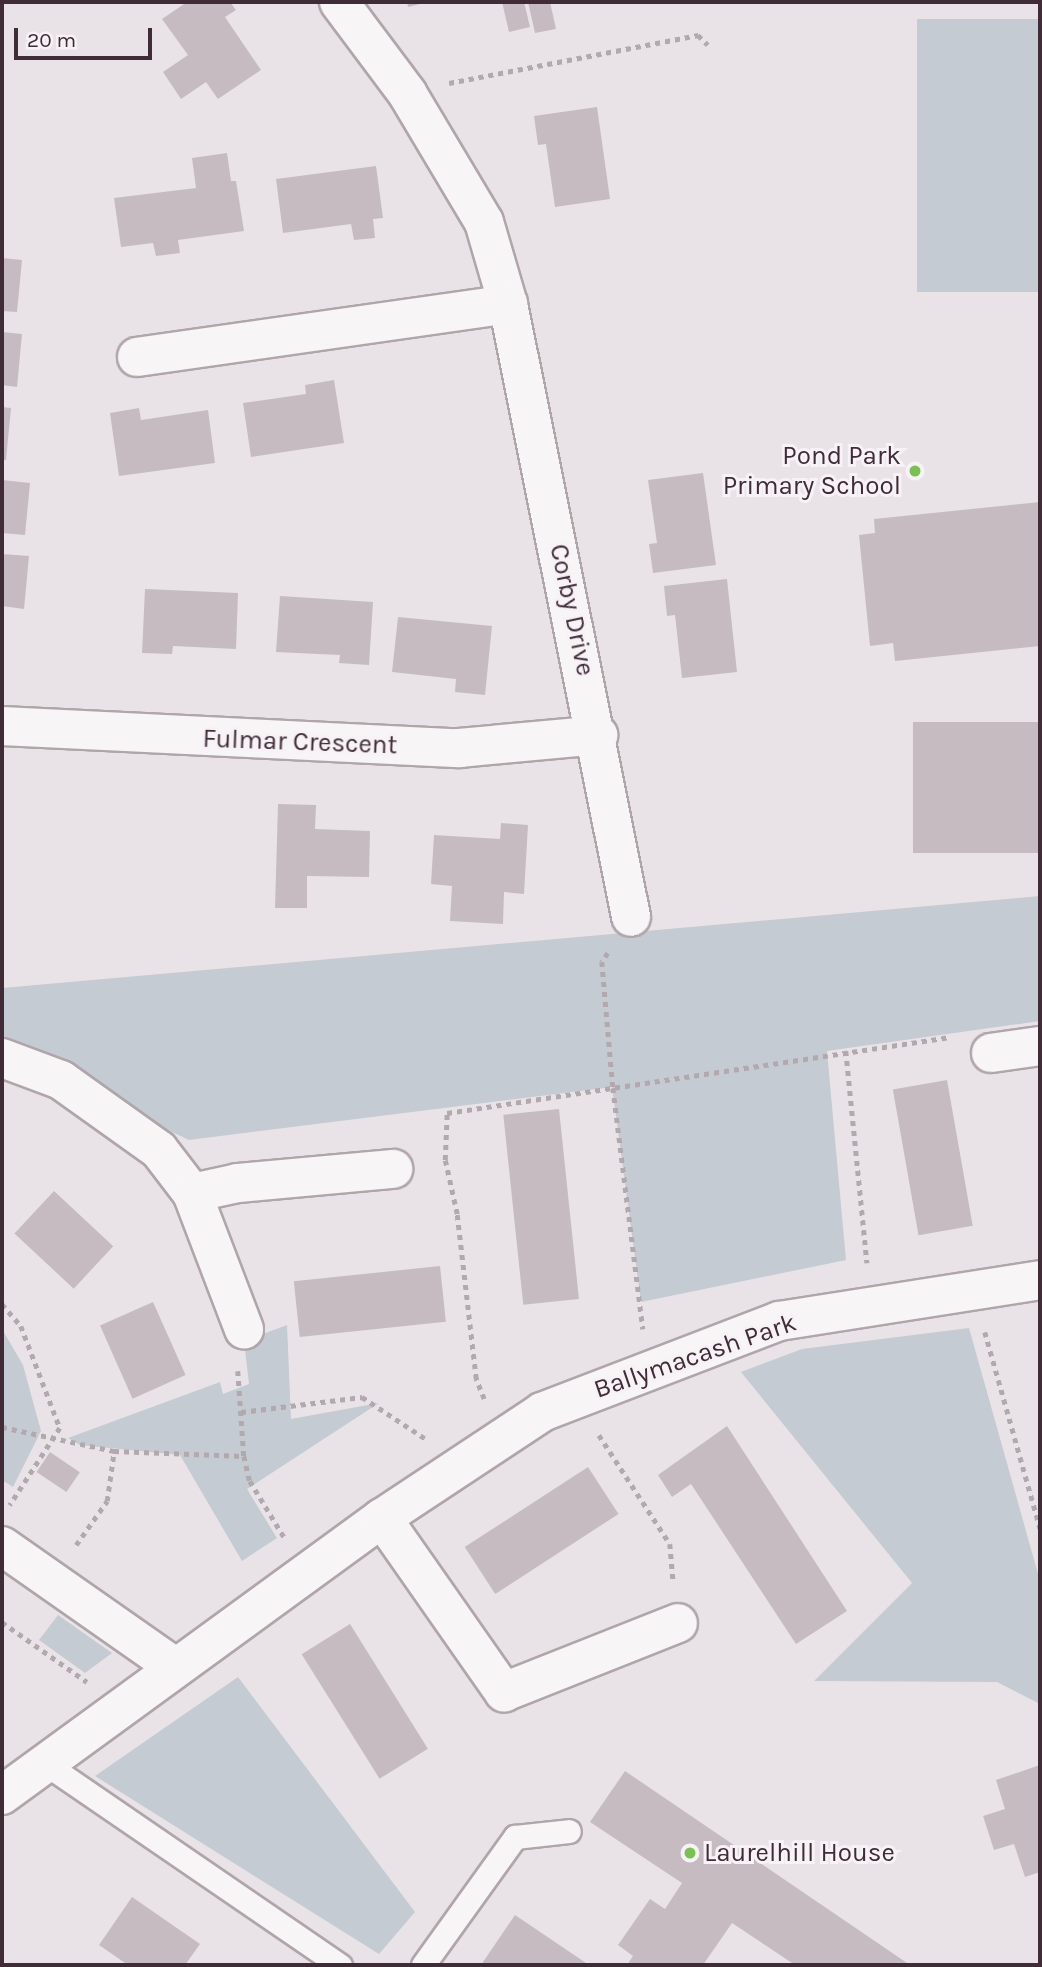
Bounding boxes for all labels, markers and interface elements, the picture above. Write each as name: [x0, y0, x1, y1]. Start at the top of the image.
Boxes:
scale bar: [18, 14, 156, 58]
text: 20 m: [27, 28, 76, 52]
place label: Pond Park Primary School: [723, 440, 901, 502]
marker: Pond Park Primary School: [907, 463, 923, 479]
street label: Corby Drive: [543, 541, 601, 679]
street label: Fulmar Crescent: [202, 723, 398, 761]
street label: Ballymacash Park: [590, 1307, 800, 1405]
place label: Laurelhill House: [704, 1837, 895, 1869]
marker: Laurelhill House: [682, 1845, 698, 1861]

